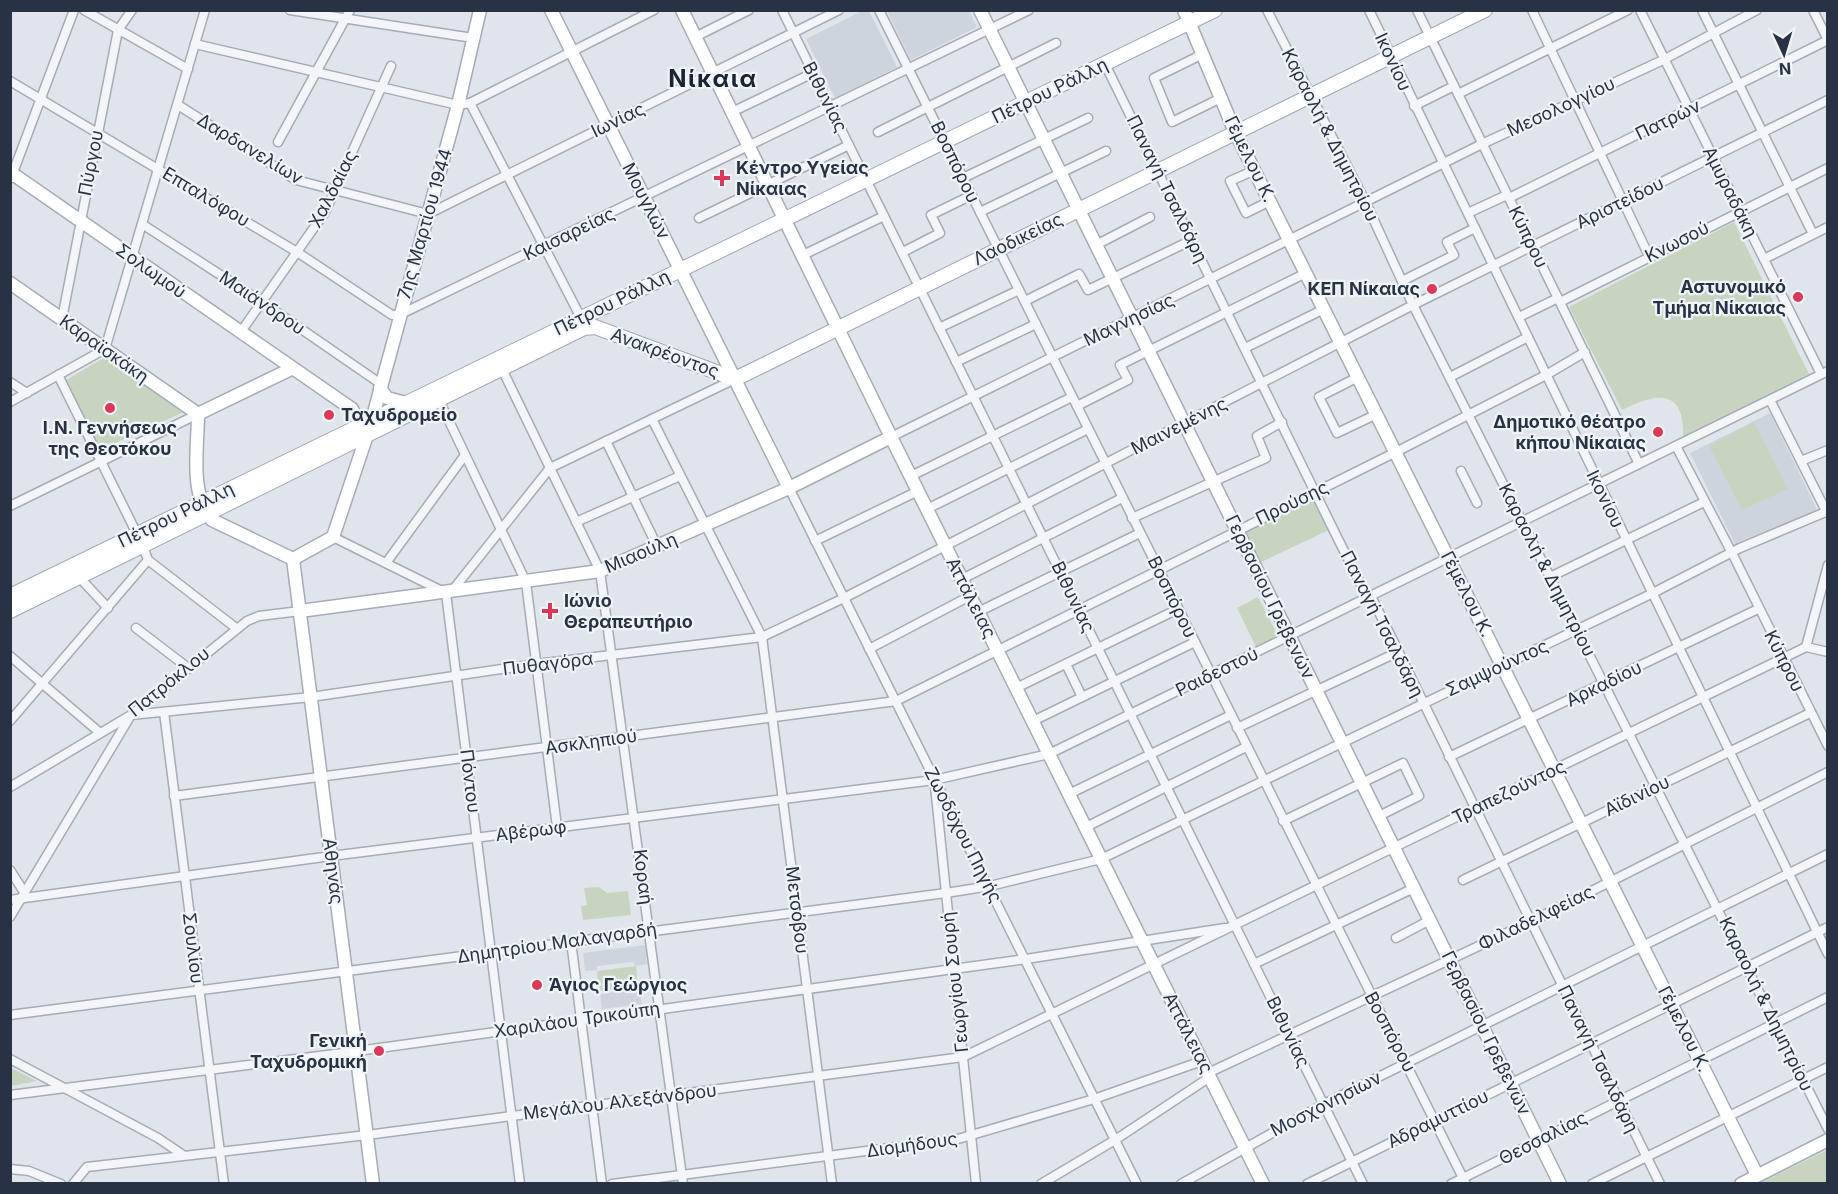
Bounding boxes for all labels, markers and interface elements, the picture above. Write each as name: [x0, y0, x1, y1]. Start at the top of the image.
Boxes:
north arrow: [1754, 24, 1814, 84]
street label: Ικονίου: [1371, 29, 1416, 94]
street label: Καραολή & Δημητρίου: [1278, 45, 1383, 225]
street label: Πέτρου Ράλλη: [988, 53, 1111, 128]
street label: Βιθυνίας: [799, 58, 852, 136]
text: N: [1778, 59, 1792, 79]
district label: Νίκαια: [668, 64, 758, 93]
street label: Μεσολογγίου: [1504, 72, 1618, 141]
street label: Πατρών: [1632, 95, 1704, 144]
street label: Ιωνίας: [588, 98, 648, 141]
street label: Δαρδανελίων: [194, 109, 307, 189]
street label: Παναγή Τσαλδάρη: [1123, 112, 1212, 266]
street label: Γέμελου Κ.: [1221, 112, 1280, 205]
street label: Βοσπόρου: [927, 118, 984, 206]
street label: Πύργου: [74, 128, 107, 198]
street label: Αμυραδάκη: [1699, 143, 1762, 241]
street label: 7ης Μαρτίου 1944: [393, 146, 456, 302]
street label: Χαλδαίας: [304, 147, 361, 231]
place label: Κέντρο Υγείας Νίκαιας: [736, 157, 869, 199]
street label: Μουγλών: [618, 159, 675, 243]
street label: Επταλόφου: [159, 162, 254, 231]
marker: Κέντρο Υγείας Νίκαιας: [713, 169, 731, 187]
street label: Αριστείδου: [1573, 172, 1667, 233]
street label: Καισαρείας: [520, 202, 618, 265]
street label: Κύπρου: [1505, 202, 1552, 271]
street label: Λαοδικείας: [970, 208, 1066, 269]
street label: Κνωσού: [1641, 217, 1712, 267]
street label: Σολωμού: [112, 239, 190, 302]
street label: Πέτρου Ράλλη: [550, 265, 673, 340]
street label: Μαιάνδρου: [216, 266, 309, 339]
place label: Αστυνομικό Τμήμα Νίκαιας: [1652, 276, 1786, 318]
place label: ΚΕΠ Νίκαιας: [1307, 278, 1420, 299]
marker: ΚΕΠ Νίκαιας: [1425, 282, 1439, 296]
street label: Μαγνησίας: [1080, 289, 1177, 350]
marker: Αστυνομικό Τμήμα Νίκαιας: [1791, 290, 1805, 304]
street label: Καραϊσκάκη: [56, 310, 153, 387]
street label: Ανακρέοντος: [608, 323, 722, 382]
street label: Μαινεμένης: [1127, 392, 1230, 459]
marker: Ι.Ν. Γεννήσεως της Θεοτόκου: [103, 401, 117, 415]
place label: Ταχυδρομείο: [341, 404, 457, 425]
marker: Ταχυδρομείο: [322, 408, 336, 422]
place label: Δημοτικό θέατρο κήπου Νίκαιας: [1493, 411, 1646, 453]
place label: Ι.Ν. Γεννήσεως της Θεοτόκου: [43, 417, 177, 459]
marker: Δημοτικό θέατρο κήπου Νίκαιας: [1651, 425, 1665, 439]
street label: Ικονίου: [1582, 466, 1628, 531]
street label: Προύσης: [1252, 476, 1332, 529]
street label: Πέτρου Ράλλη: [114, 477, 237, 552]
street label: Καραολή & Δημητρίου: [1495, 480, 1600, 660]
street label: Γερβασίου Γρεβενών: [1222, 511, 1320, 683]
street label: Μιαούλη: [601, 528, 680, 577]
street label: Παναγή Τσαλδάρη: [1336, 547, 1428, 700]
street label: Γέμελου Κ.: [1437, 547, 1498, 640]
street label: Βοσπόρου: [1144, 553, 1201, 641]
street label: Αττάλειας: [942, 554, 1001, 642]
street label: Βιθυνίας: [1047, 558, 1100, 636]
place label: Ιώνιο Θεραπευτήριο: [564, 590, 693, 632]
marker: Ιώνιο Θεραπευτήριο: [541, 602, 559, 620]
street label: Κύπρου: [1760, 627, 1809, 695]
street label: Σαμψούντος: [1442, 635, 1551, 700]
street label: Ραιδεστού: [1172, 642, 1262, 701]
street label: Πατρόκλου: [124, 643, 213, 721]
street label: Πυθαγόρα: [501, 648, 594, 679]
street label: Αρκαδίου: [1562, 656, 1645, 711]
street label: Ασκληπιού: [544, 725, 638, 758]
street label: Πόντου: [456, 748, 485, 814]
street label: Τραπεζούντος: [1449, 755, 1569, 828]
street label: Ζωοδόχου Πηγής: [920, 763, 1007, 906]
street label: Αϊδινίου: [1601, 771, 1673, 820]
street label: Αβέρωφ: [494, 816, 568, 845]
street label: Αθηνάς: [319, 837, 348, 905]
street label: Κοραή: [630, 848, 657, 906]
street label: Μετσόβου: [782, 865, 813, 955]
street label: Φιλαδελφείας: [1475, 881, 1597, 955]
street label: Σουλίου: [179, 911, 208, 985]
street label: Γεωργίου Σουρή: [937, 911, 972, 1053]
street label: Καραολή & Δημητρίου: [1715, 913, 1818, 1094]
street label: Δημητρίου Μαλαγαρδή: [456, 918, 658, 967]
street label: Γερβασίου Γρεβενών: [1438, 947, 1536, 1119]
place label: Άγιος Γεώργιος: [549, 974, 687, 995]
marker: Άγιος Γεώργιος: [530, 978, 544, 992]
street label: Παναγή Τσαλδάρη: [1554, 982, 1643, 1136]
street label: Γέμελου Κ.: [1654, 982, 1715, 1075]
street label: Βοσπόρου: [1360, 988, 1420, 1076]
street label: Αττάλειας: [1159, 989, 1218, 1077]
street label: Βιθυνίας: [1262, 993, 1315, 1071]
street label: Χαριλάου Τρικούπη: [493, 997, 661, 1042]
place label: Γενική Ταχυδρομική: [250, 1030, 367, 1072]
marker: Γενική Ταχυδρομική: [372, 1044, 386, 1058]
street label: Μοσχονησίων: [1267, 1066, 1385, 1141]
street label: Μεγάλου Αλεξάνδρου: [522, 1079, 718, 1124]
street label: Αδραμυττίου: [1384, 1085, 1492, 1152]
street label: Θεσσαλίας: [1495, 1106, 1590, 1169]
street label: Διομήδους: [865, 1128, 959, 1161]

